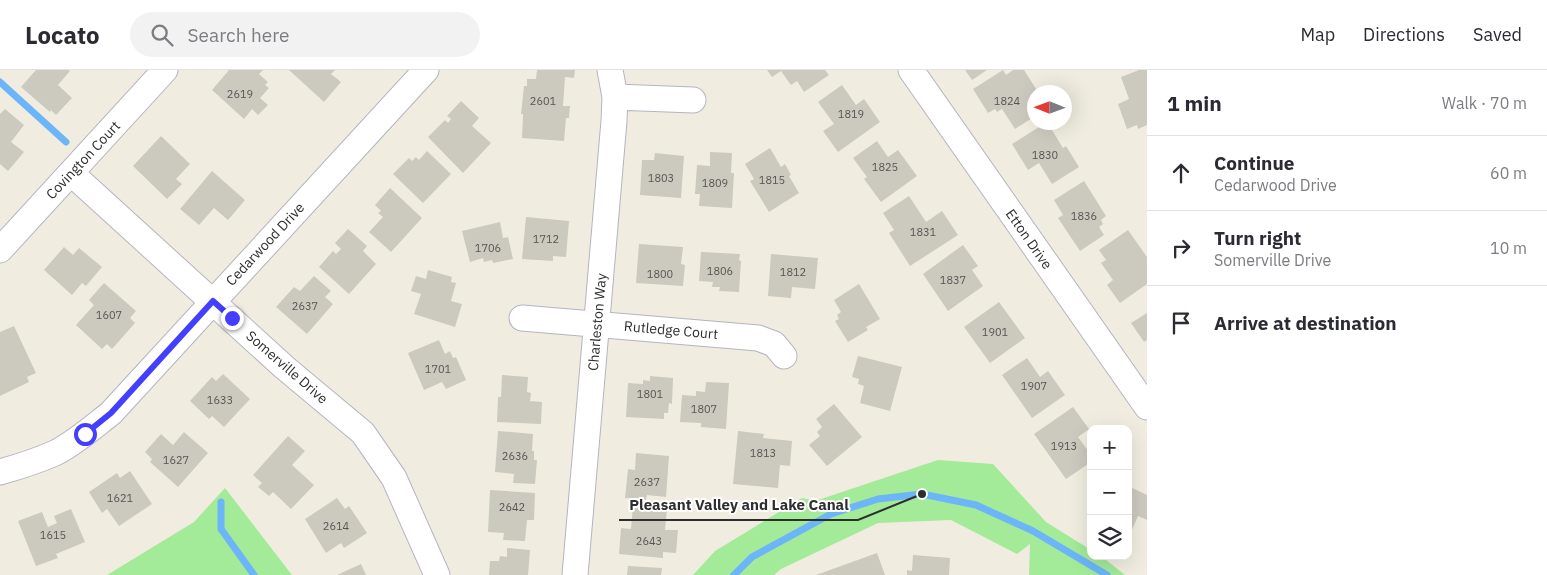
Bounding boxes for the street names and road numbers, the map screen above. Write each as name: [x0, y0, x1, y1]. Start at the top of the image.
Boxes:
street label: Covington Court: [42, 117, 124, 203]
street label: Cedarwood Drive: [222, 198, 308, 289]
street label: Etton Drive: [1002, 205, 1056, 273]
street label: Charleston Way: [584, 272, 610, 372]
street label: Rutledge Court: [623, 317, 719, 343]
street label: Somerville Drive: [242, 327, 332, 408]

